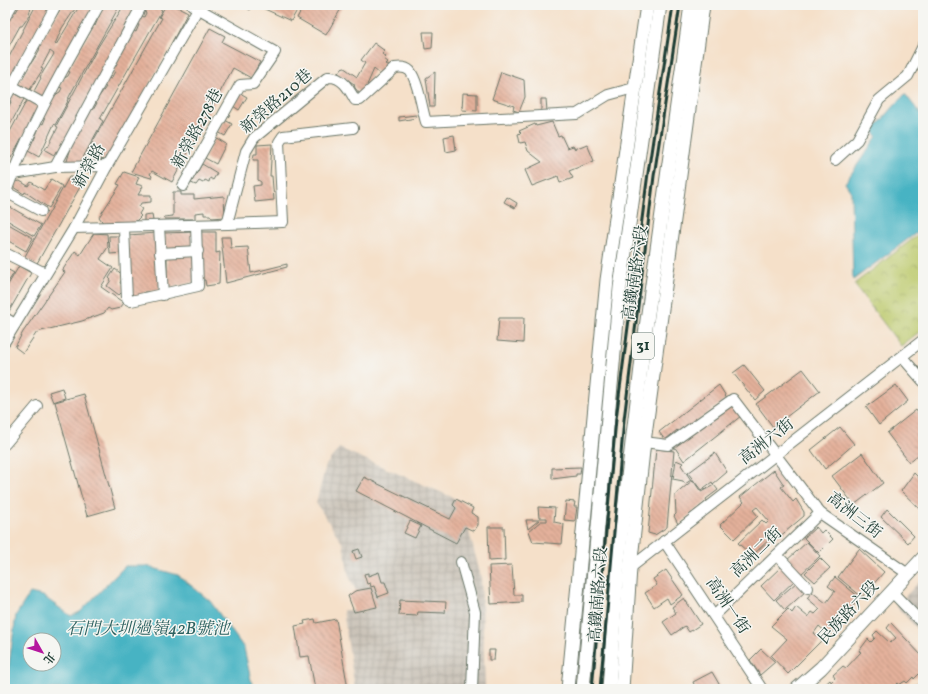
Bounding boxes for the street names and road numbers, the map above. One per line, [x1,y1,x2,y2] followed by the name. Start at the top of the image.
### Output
[236,65,318,139] street label: 新榮路210巷
[167,85,229,173] street label: 新榮路278巷
[69,140,111,192] street label: 新榮路
[618,224,654,322] street label: 高鐵南路六段
[632,333,654,359] road number: 31
[735,414,799,470] street label: 高洲六街
[822,488,886,544] street label: 高洲三街
[726,523,788,583] street label: 高洲二街
[585,546,613,644] street label: 高鐵南路六段
[700,573,754,639] street label: 高洲一街
[814,576,884,650] street label: 民族路六段

